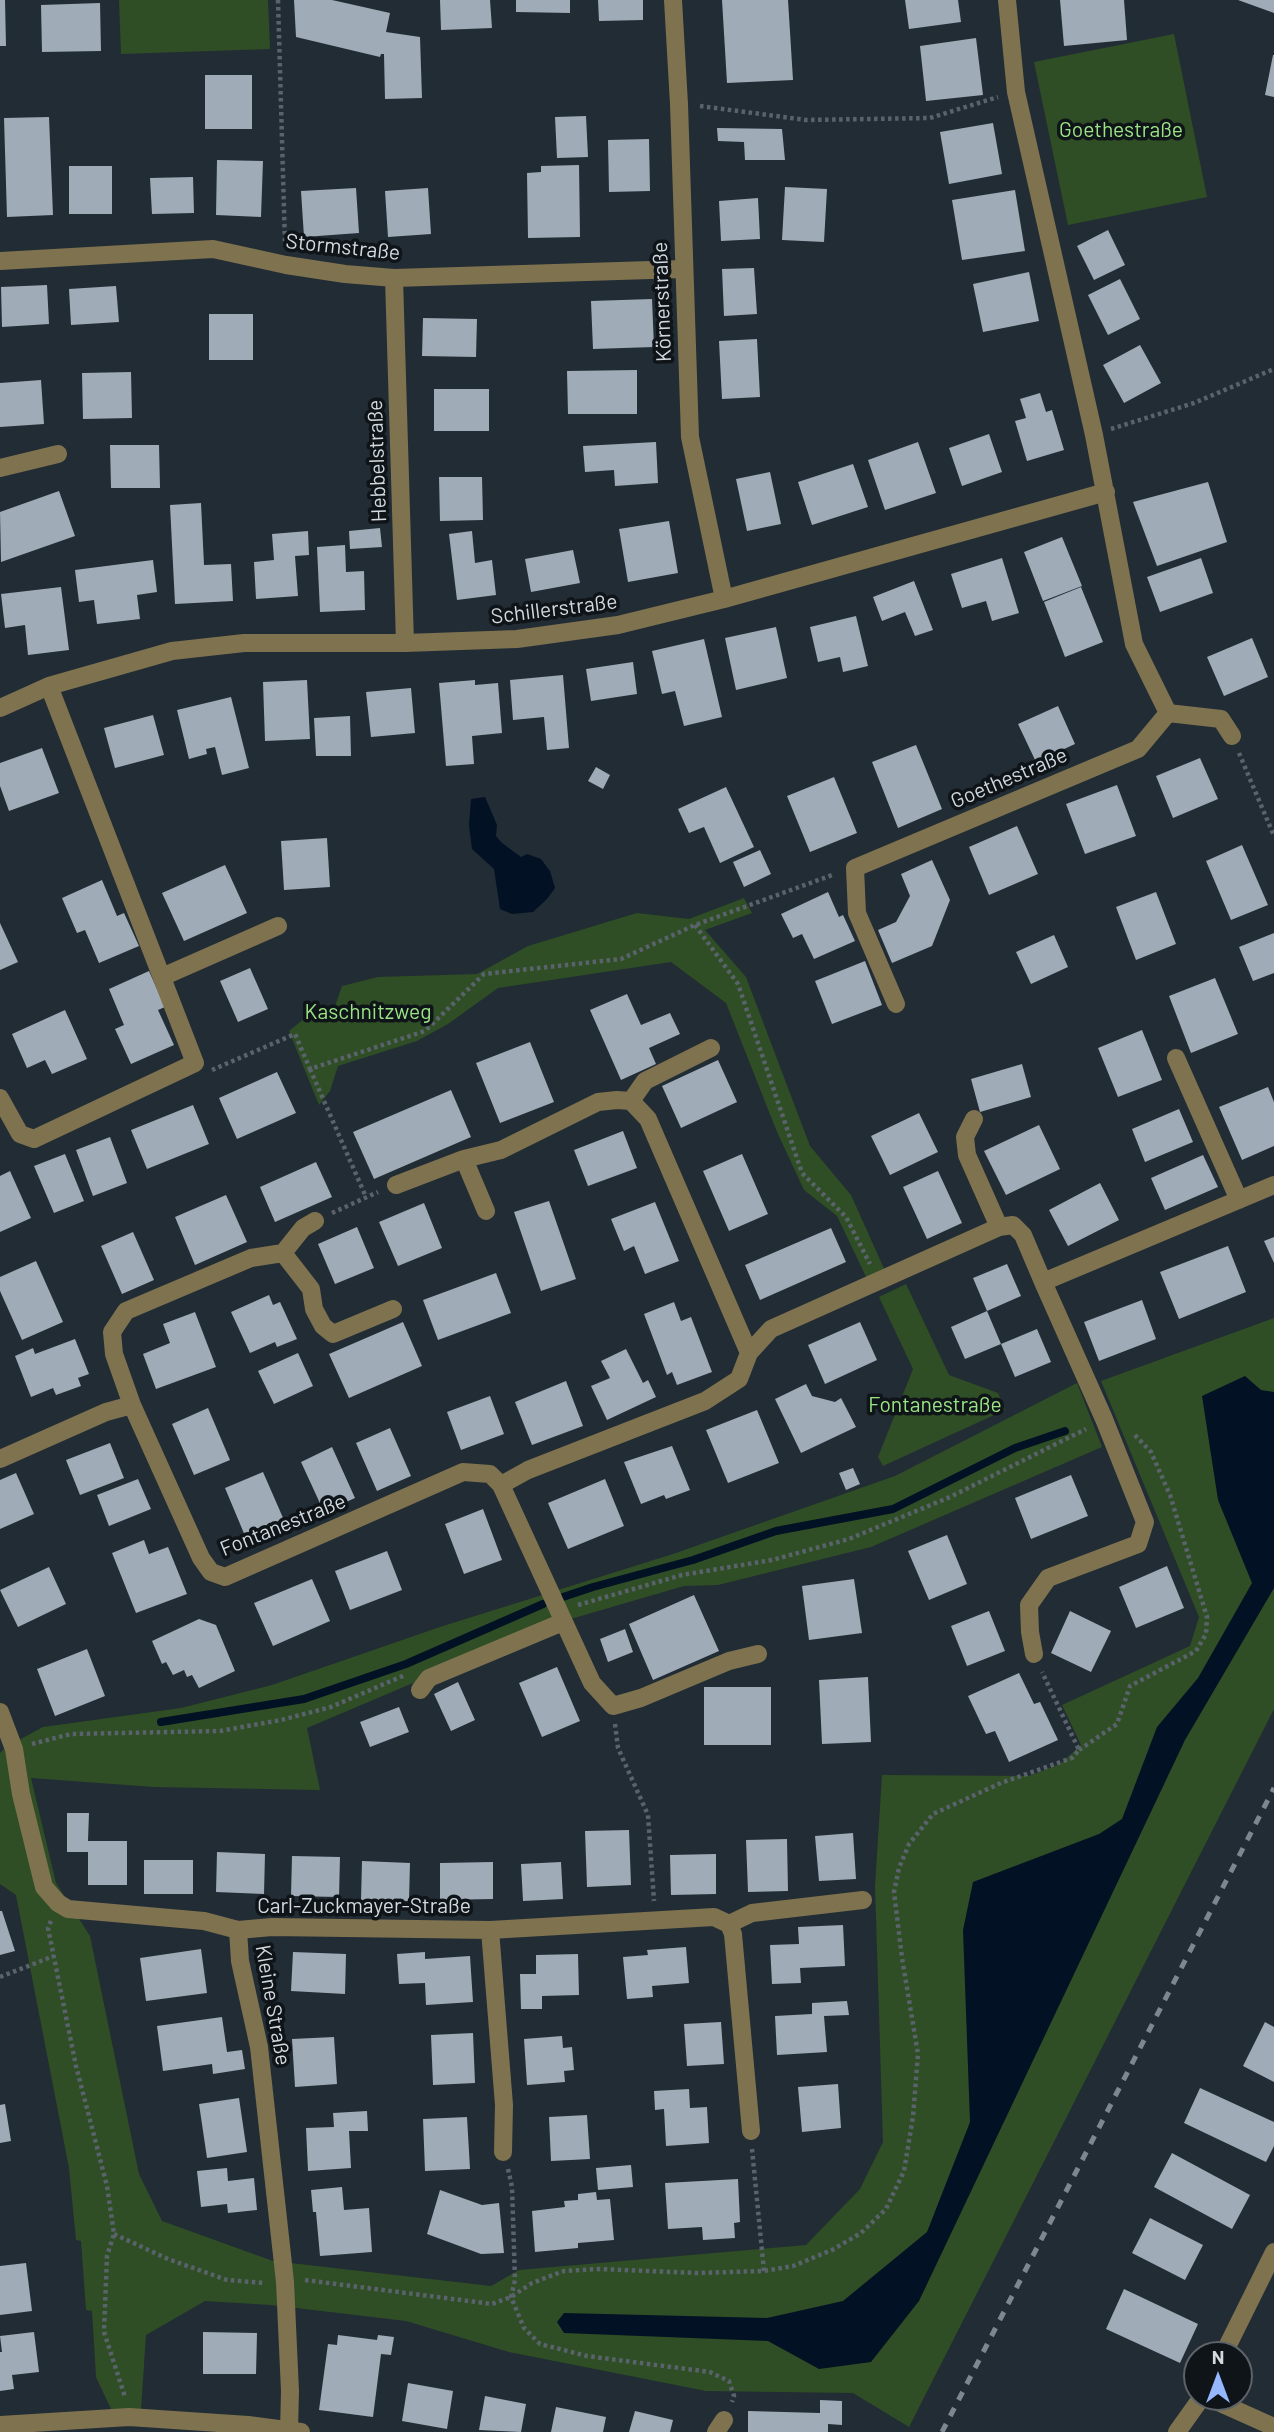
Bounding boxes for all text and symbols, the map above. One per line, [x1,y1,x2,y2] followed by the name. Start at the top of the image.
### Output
[1059,117,1183,143] park label: Goethestraße
[284,228,402,266] street label: Stormstraße
[647,241,677,363] street label: Körnerstraße
[362,399,392,523] street label: Hebbelstraße
[489,589,619,629] street label: Schillerstraße
[947,742,1071,814] street label: Goethestraße
[305,999,431,1025] park label: Kaschnitzweg
[868,1392,1002,1418] park label: Fontanestraße
[216,1488,350,1562] street label: Fontanestraße
[257,1893,471,1919] street label: Carl-Zuckmayer-Straße
[250,1943,296,2067] street label: Kleine Straße
[1183,2341,1253,2411] north arrow
[1212,2345,1224,2368] text: N

